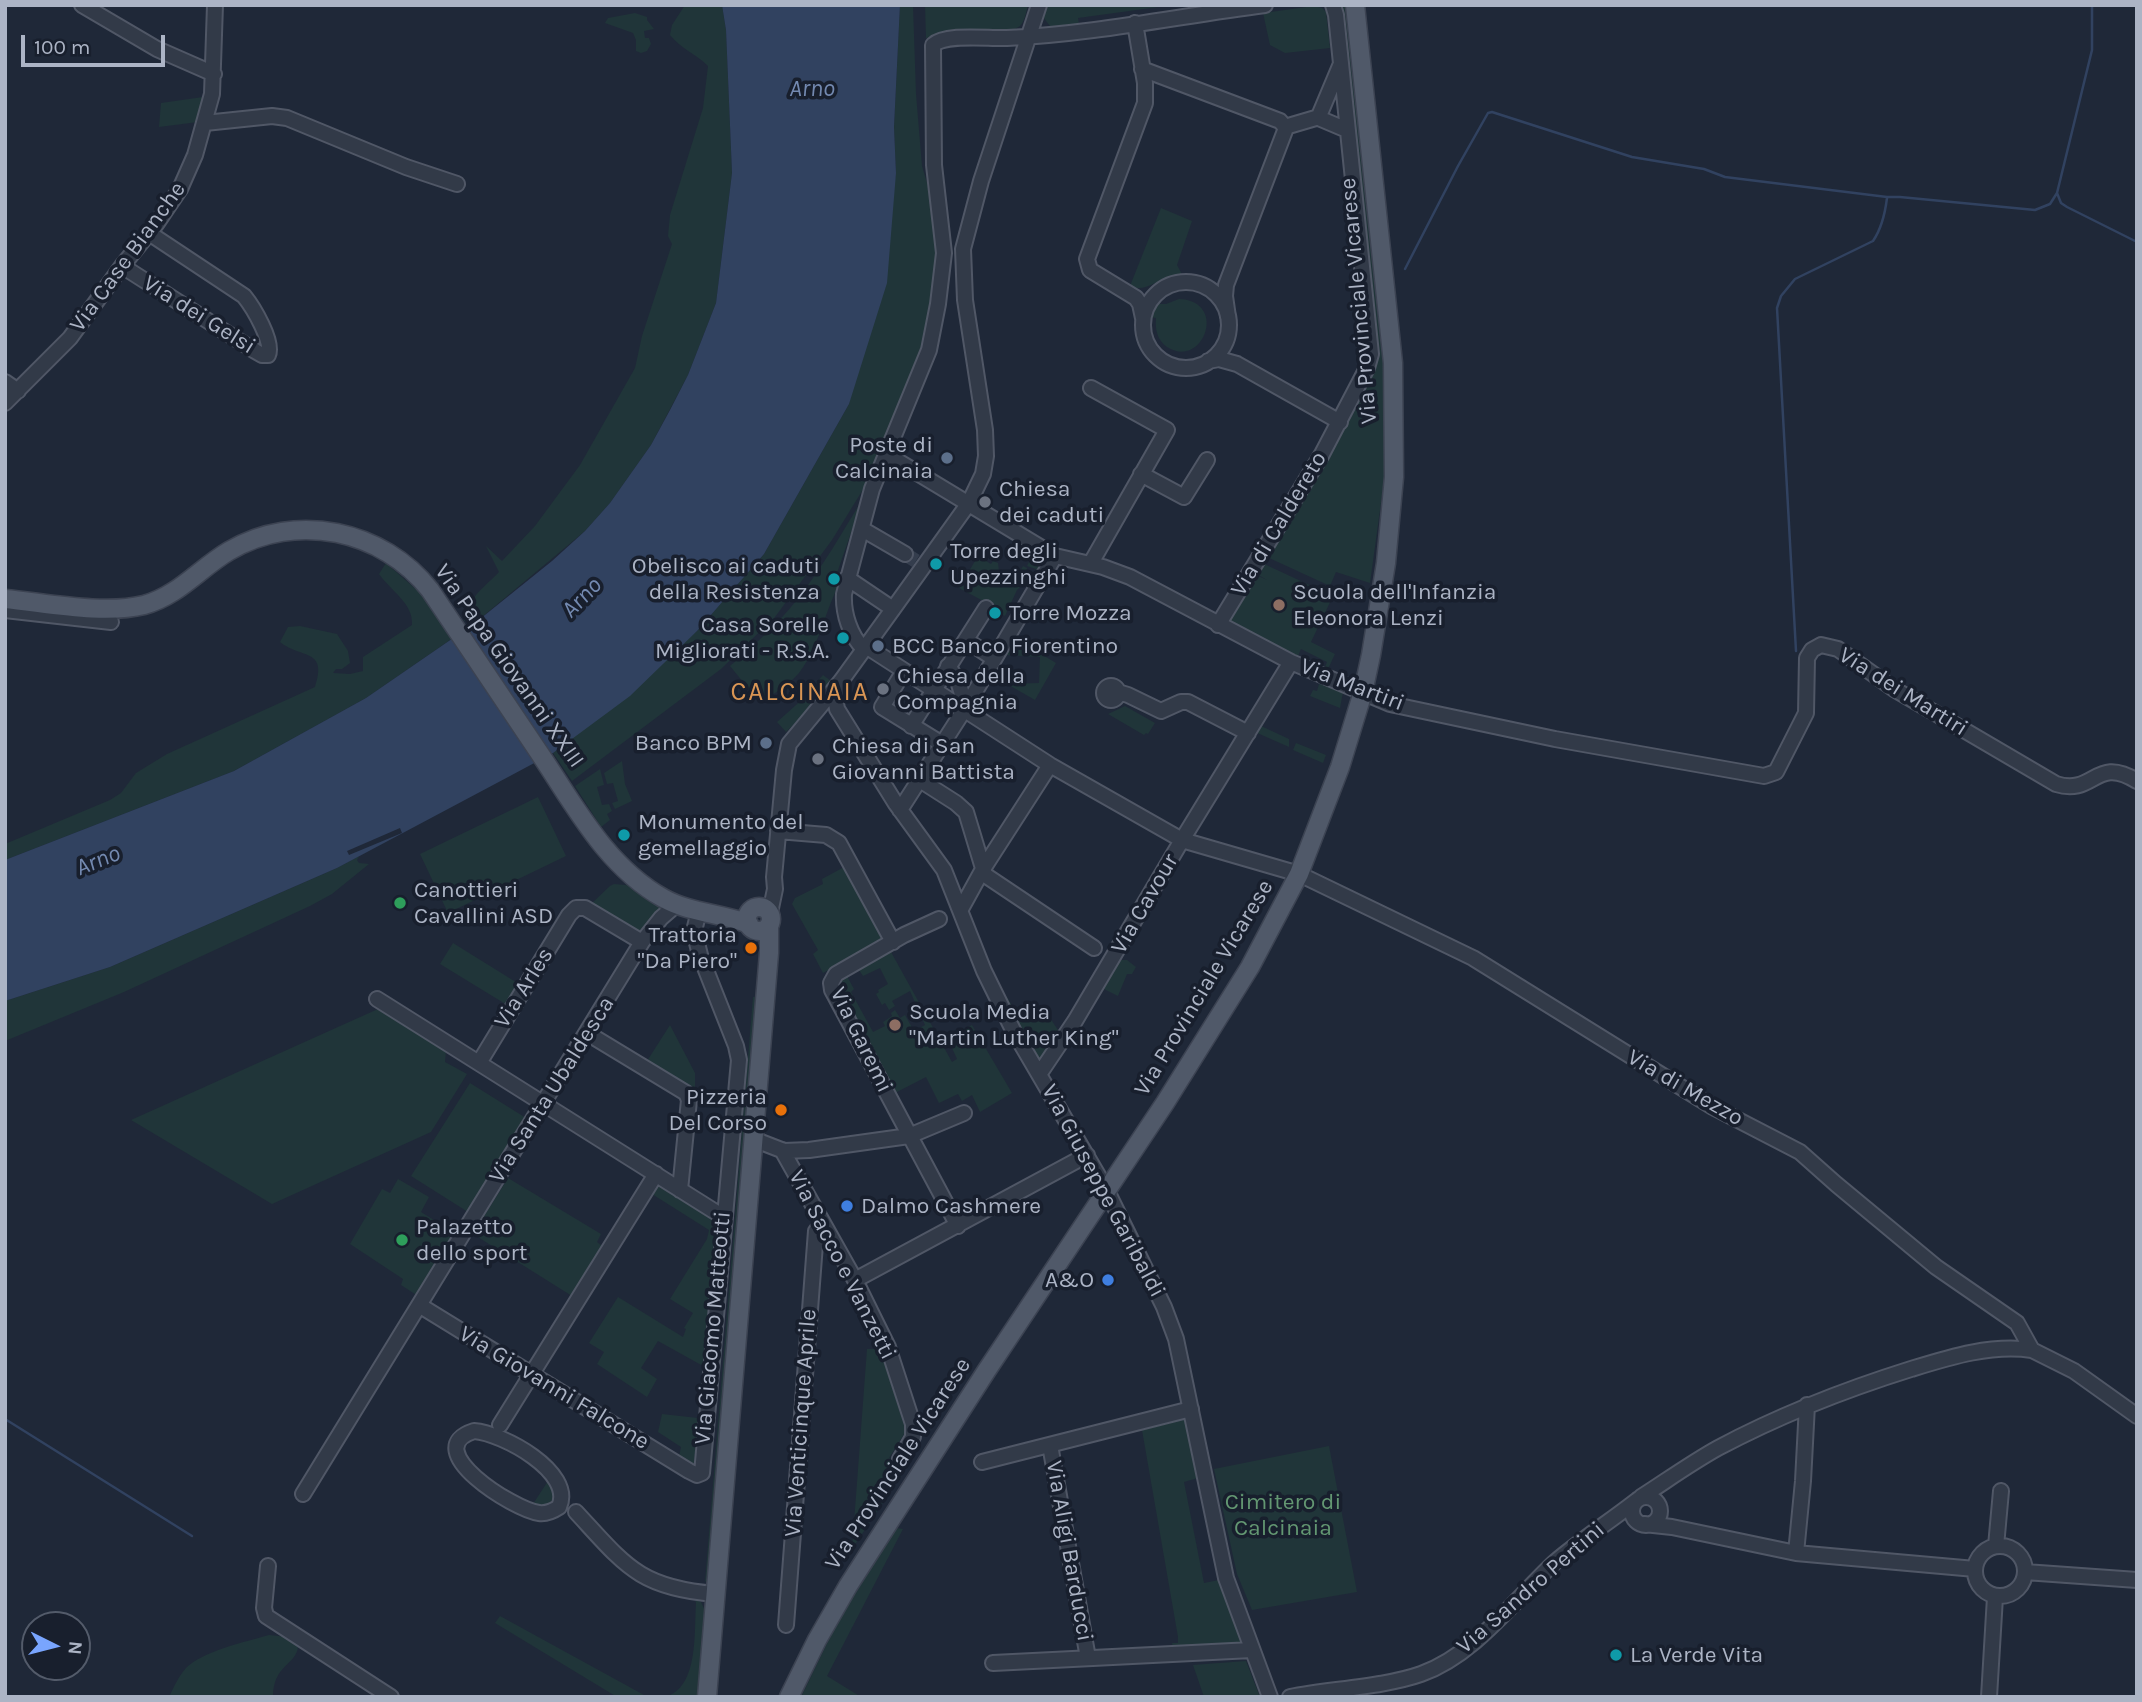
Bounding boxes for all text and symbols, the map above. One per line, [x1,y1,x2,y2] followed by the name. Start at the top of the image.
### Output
[24,21,168,65] scale bar
[34,35,91,59] text: 100 m
[789,75,835,103] water label: Arno
[64,176,192,338] street label: Via Case Bianche
[1334,177,1384,425] street label: Via Provinciale Vicarese
[138,269,260,361] street label: Via dei Gelsi
[835,431,933,485] place label: Poste di Calcinaia
[1225,447,1333,601] street label: Via di Caldereto
[939,450,955,466] marker: Poste di Calcinaia
[999,475,1104,529] place label: Chiesa dei caduti
[977,494,993,510] marker: Chiesa dei caduti
[950,537,1067,591] place label: Torre degli Upezzinghi
[632,552,820,606] place label: Obelisco ai caduti della Resistenza
[928,556,944,572] marker: Torre degli Upezzinghi
[428,559,590,773] street label: Via Papa Giovanni XXIII
[826,571,842,587] marker: Obelisco ai caduti della Resistenza
[556,572,608,624] water label: Arno
[1293,578,1496,632] place label: Scuola dell'Infanzia Eleonora Lenzi
[1271,597,1287,613] marker: Scuola dell'Infanzia Eleonora Lenzi
[1009,599,1132,627] place label: Torre Mozza
[987,605,1003,621] marker: Torre Mozza
[655,611,829,665] place label: Casa Sorelle Migliorati - R.S.A.
[835,630,851,646] marker: Casa Sorelle Migliorati - R.S.A.
[892,632,1118,660] place label: BCC Banco Fiorentino
[870,638,886,654] marker: BCC Banco Fiorentino
[1833,641,1973,743] street label: Via dei Martiri
[1296,653,1408,717] street label: Via Martiri
[897,662,1025,716] place label: Chiesa della Compagnia
[732,677,868,709] district label: CALCINAIA
[875,681,891,697] marker: Chiesa della Compagnia
[635,729,752,757] place label: Banco BPM
[832,732,1015,786] place label: Chiesa di San Giovanni Battista
[758,735,774,751] marker: Banco BPM
[810,751,826,767] marker: Chiesa di San Giovanni Battista
[638,808,804,862] place label: Monumento del gemellaggio
[616,827,632,843] marker: Monumento del gemellaggio
[72,839,124,883] water label: Arno
[1105,849,1185,959] street label: Via Cavour
[1128,875,1280,1101] street label: Via Provinciale Vicarese
[414,876,553,930] place label: Canottieri Cavallini ASD
[392,895,408,911] marker: Canottieri Cavallini ASD
[637,921,737,975] place label: Trattoria "Da Piero"
[743,940,759,956] marker: Trattoria "Da Piero"
[489,943,559,1033] street label: Via Arles
[824,983,898,1097] street label: Via Garemi
[483,992,621,1188] street label: Via Santa Ubaldesca
[909,998,1119,1052] place label: Scuola Media "Martin Luther King"
[887,1017,903,1033] marker: Scuola Media "Martin Luther King"
[1622,1044,1748,1132] street label: Via di Mezzo
[1035,1080,1171,1302] street label: Via Giuseppe Garibaldi
[668,1083,767,1137] place label: Pizzeria Del Corso
[773,1102,789,1118] marker: Pizzeria Del Corso
[782,1166,902,1364] street label: Via Sacco e Vanzetti
[861,1192,1041,1220] place label: Dalmo Cashmere
[839,1198,855,1214] marker: Dalmo Cashmere
[689,1210,737,1446] street label: Via Giacomo Matteotti
[416,1213,527,1267] place label: Palazetto dello sport
[394,1232,410,1248] marker: Palazetto dello sport
[1045,1266,1094,1294] place label: A&O
[1100,1272,1116,1288] marker: A&O
[779,1308,823,1538] street label: Via Venticinque Aprile
[454,1320,654,1456] street label: Via Giovanni Falcone
[819,1353,977,1575] street label: Via Provinciale Vicarese
[1040,1458,1098,1644] street label: Via Aligi Barducci
[1225,1488,1341,1542] park label: Cimitero di Calcinaia
[1451,1516,1611,1660] street label: Via Sandro Pertini
[21,1611,91,1681] north arrow
[63,1640,87,1656] text: N
[1630,1641,1763,1669] place label: La Verde Vita
[1608,1647,1624,1663] marker: La Verde Vita

